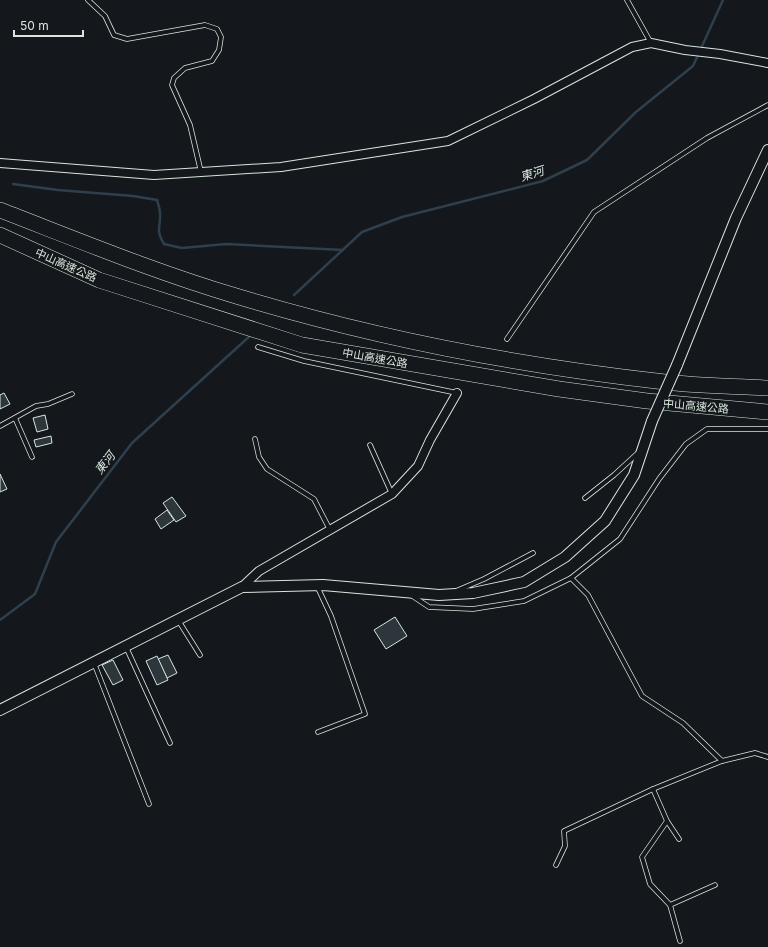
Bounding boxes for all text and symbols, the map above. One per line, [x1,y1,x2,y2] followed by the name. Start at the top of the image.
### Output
[14,12,83,38] scale bar
[20,18,49,33] text: 50 m
[518,162,547,184] water label: 東河
[33,245,99,285] street label: 中山高速公路
[341,345,409,371] street label: 中山高速公路
[663,396,729,416] street label: 中山高速公路
[91,447,119,477] water label: 東河

